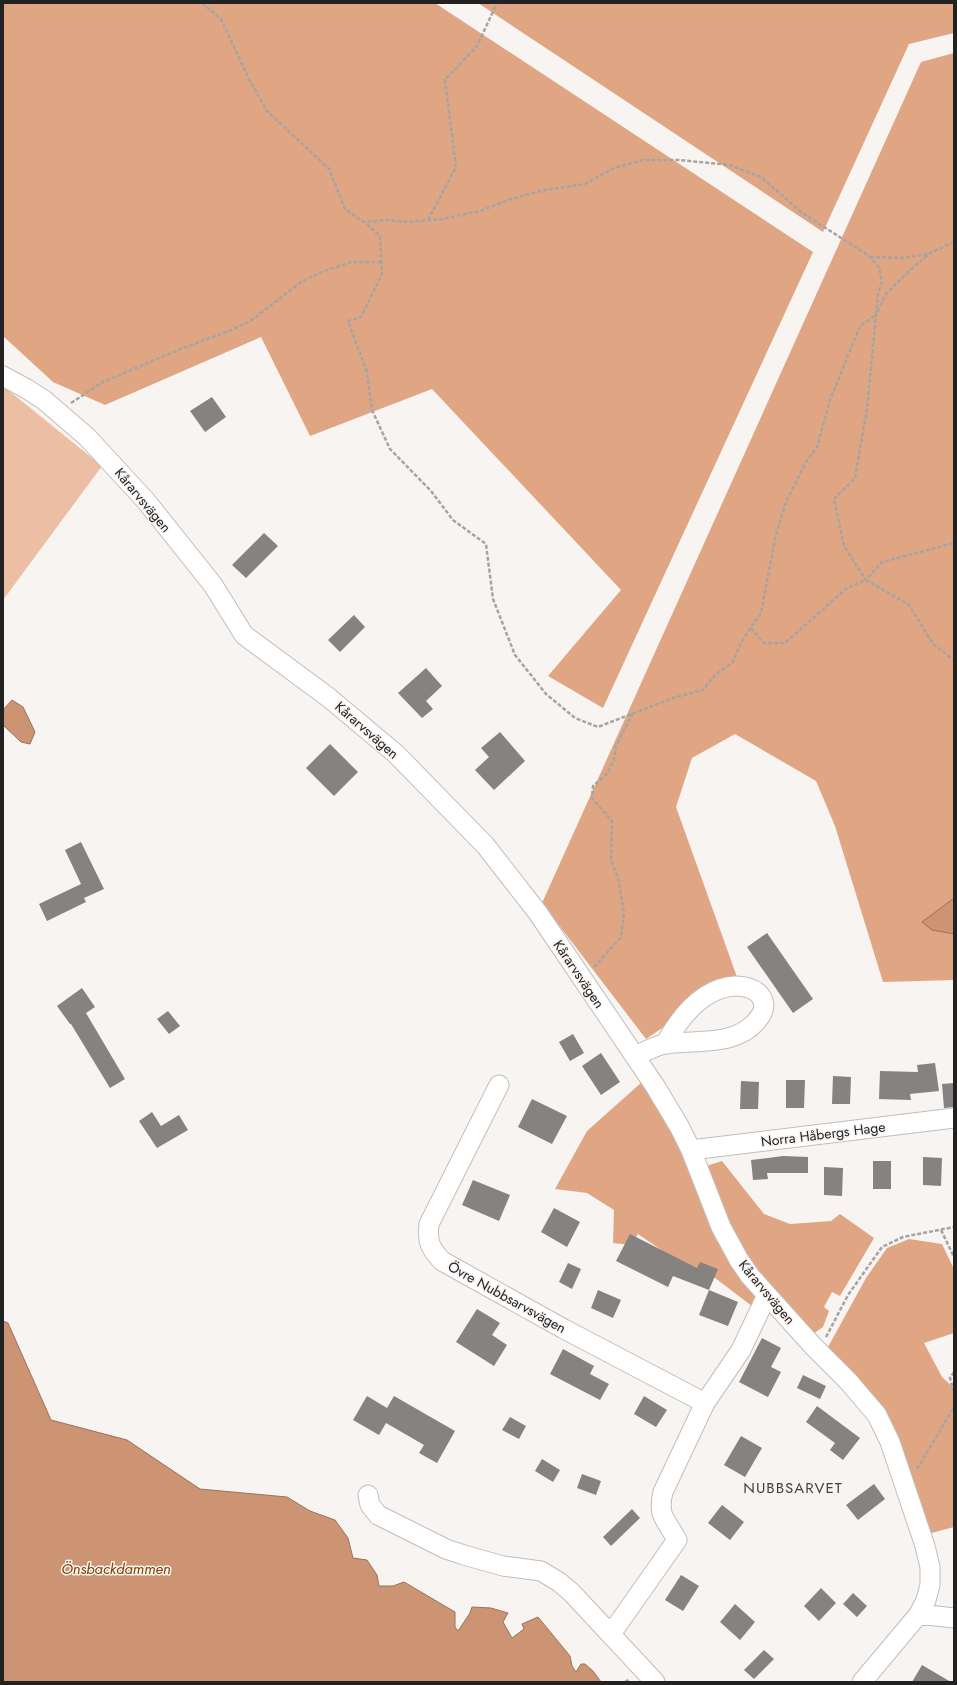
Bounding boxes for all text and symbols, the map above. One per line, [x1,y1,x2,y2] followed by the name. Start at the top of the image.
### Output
[110,463,176,537] street label: Kårarvsvägen
[331,697,403,763] street label: Kårarvsvägen
[549,936,609,1012] street label: Kårarvsvägen
[760,1116,886,1152] street label: Norra Håbergs Hage
[734,1255,800,1329] street label: Kårarvsvägen
[444,1256,570,1338] street label: Övre Nubbsarvsvägen
[743,1477,843,1499] district label: NUBBSARVET
[61,1558,171,1580] water label: Önsbackdammen

